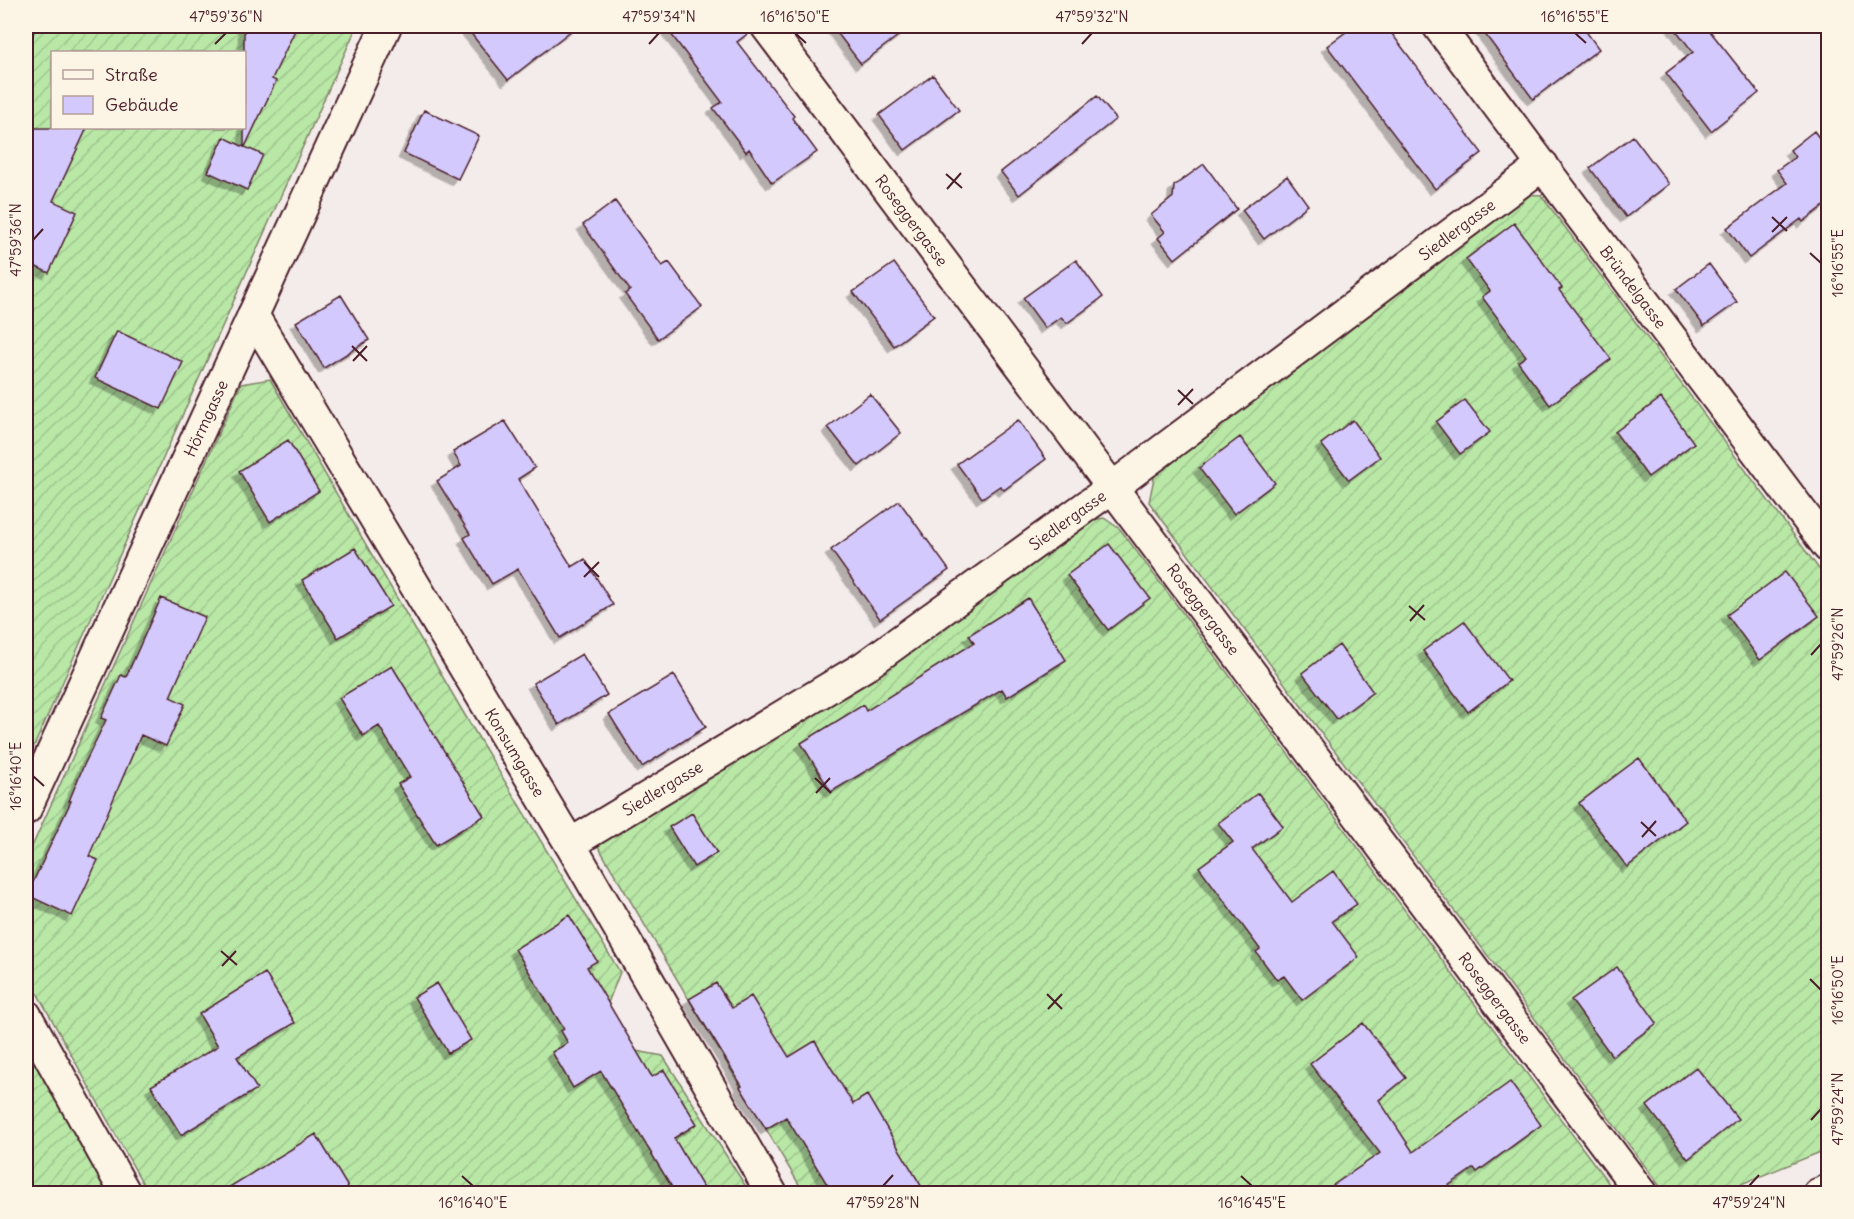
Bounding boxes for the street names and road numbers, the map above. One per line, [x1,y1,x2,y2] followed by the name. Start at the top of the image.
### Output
[871,171,953,270] street label: Roseggergasse
[1415,194,1499,265] street label: Siedlergasse
[1596,242,1671,332] street label: Bründelgasse
[179,377,232,460] street label: Hörmgasse
[1025,485,1110,555] street label: Siedlergasse
[1163,560,1244,659] street label: Roseggergasse
[481,704,549,800] street label: Konsumgasse
[619,756,706,820] street label: Siedlergasse
[1454,948,1536,1048] street label: Roseggergasse

